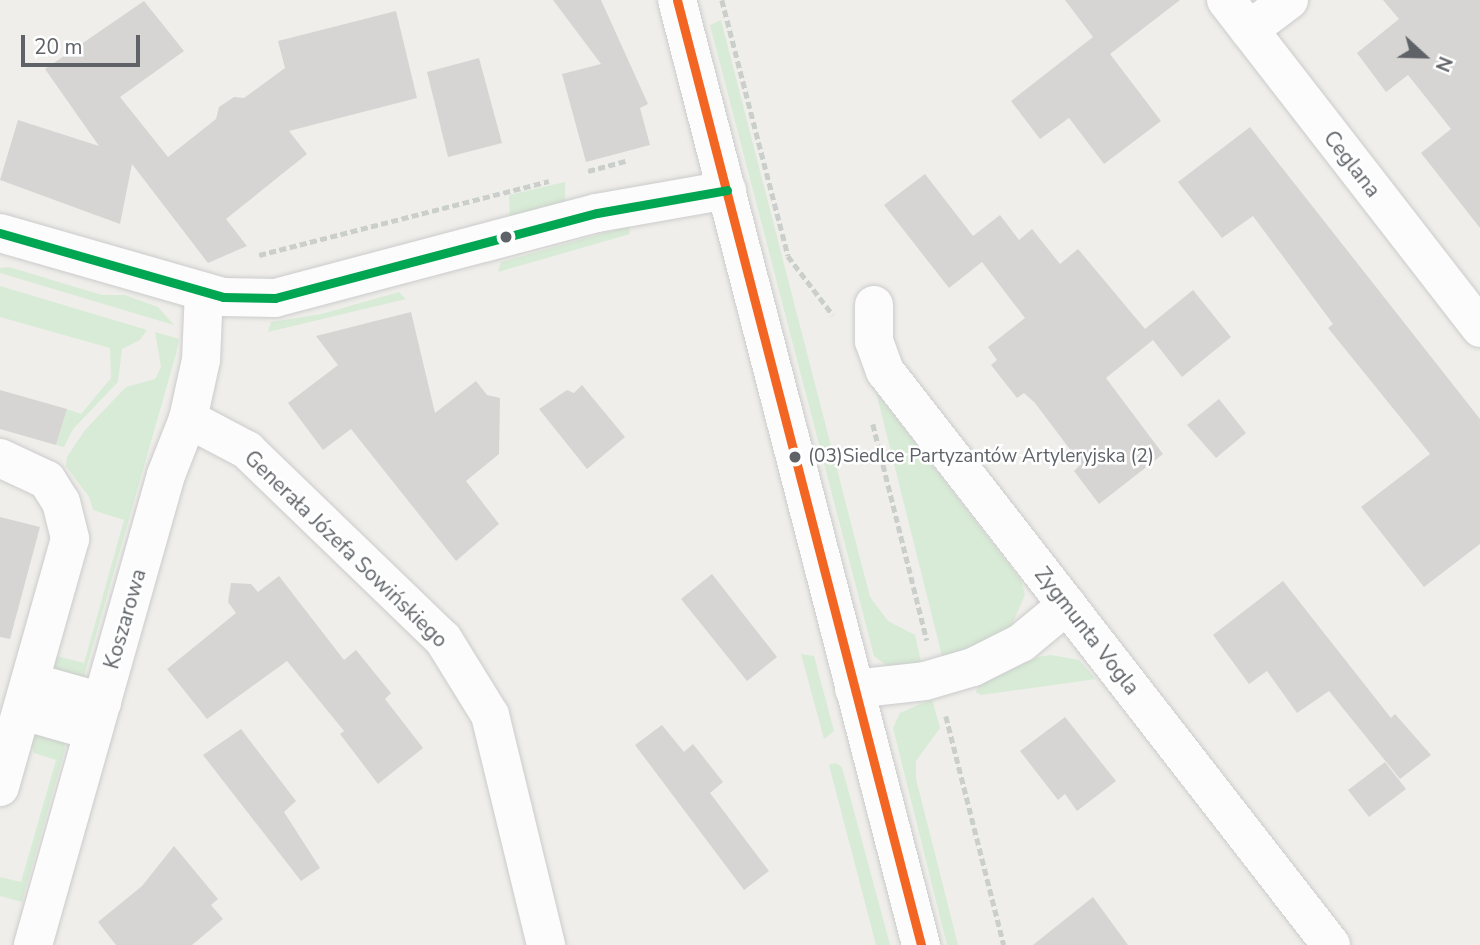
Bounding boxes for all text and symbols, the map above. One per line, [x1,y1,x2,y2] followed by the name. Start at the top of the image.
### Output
[24,21,144,65] scale bar
[1389,21,1459,91] north arrow
[34,33,83,61] text: 20 m
[1429,52,1458,75] text: N
[1318,126,1386,202] street label: Ceglana
[499,230,513,244] unlabelled marker
[239,445,453,653] street label: Generała Józefa Sowińskiego
[808,446,1154,468] place label: (03)Siedlce Partyzantów Artyleryjska (2)
[788,450,802,464] marker: (03)Siedlce Partyzantów Artyleryjska (2)
[1029,562,1145,700] street label: Zygmunta Vogla
[99,566,151,672] street label: Koszarowa

